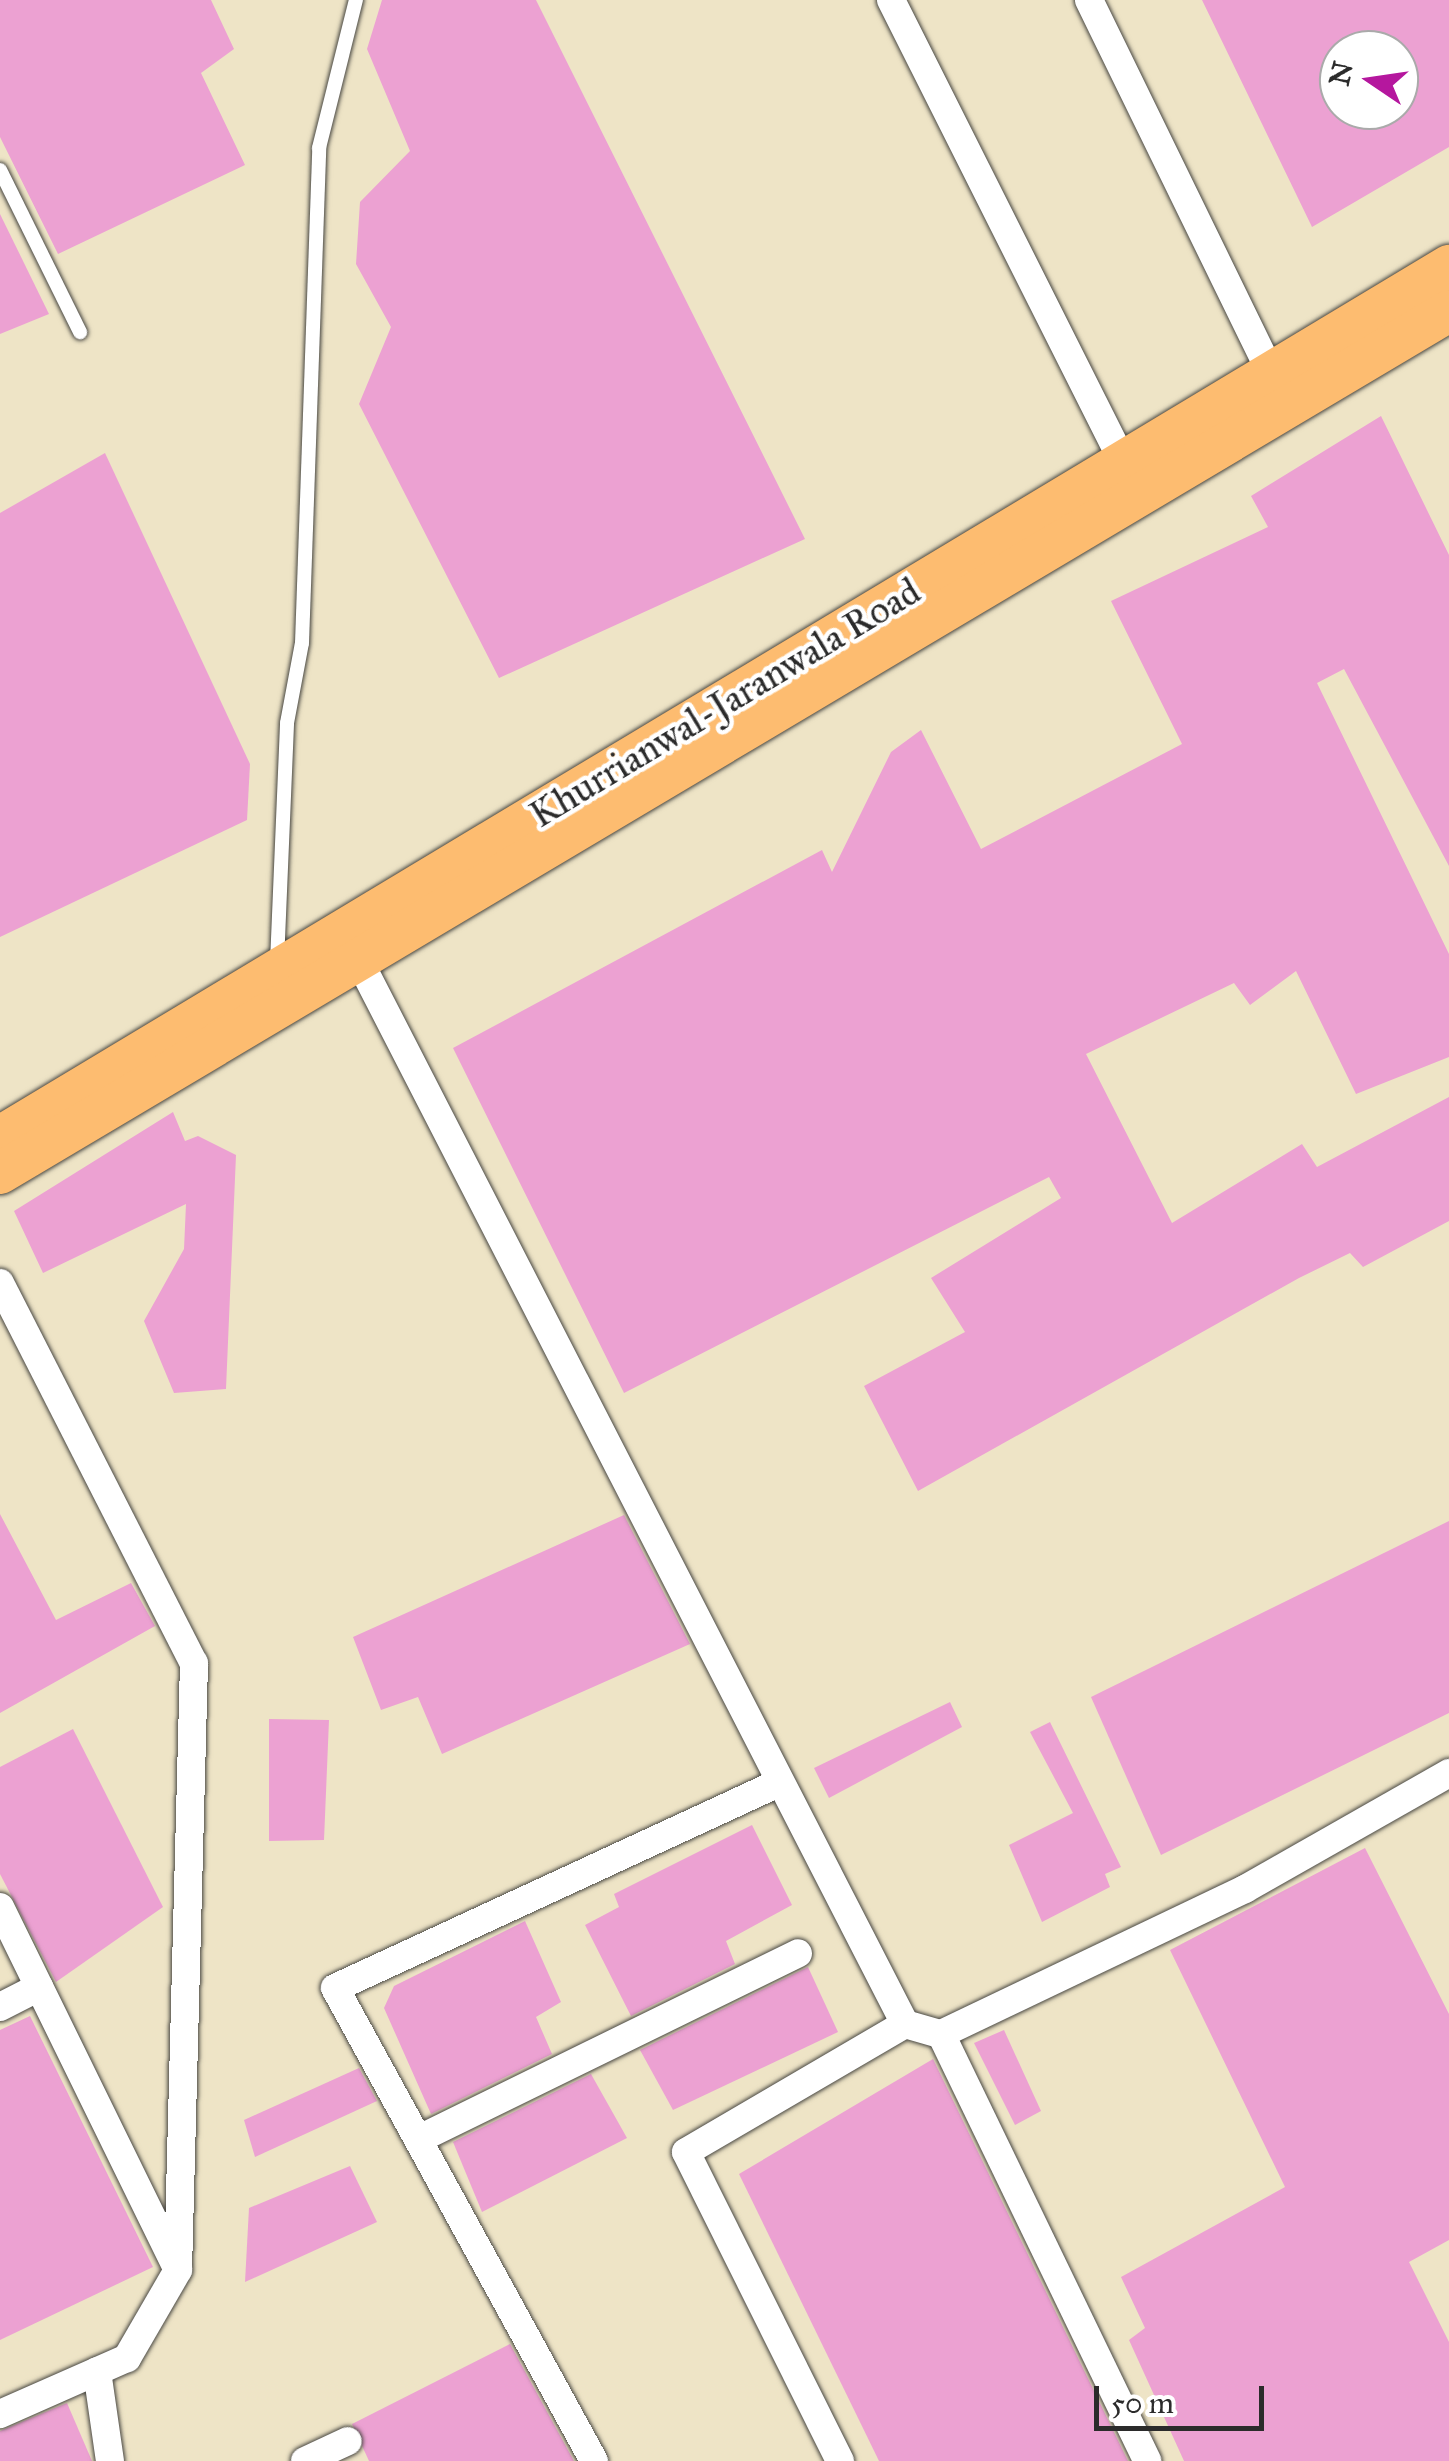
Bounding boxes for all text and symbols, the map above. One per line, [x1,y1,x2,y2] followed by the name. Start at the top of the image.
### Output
[1319,30,1419,130] north arrow
[1322,58,1361,89] text: N
[522,568,928,838] street label: Khurrianwal-Jaranwala Road
[1099,2366,1269,2428] scale bar
[1111,2385,1174,2421] text: 50 m

